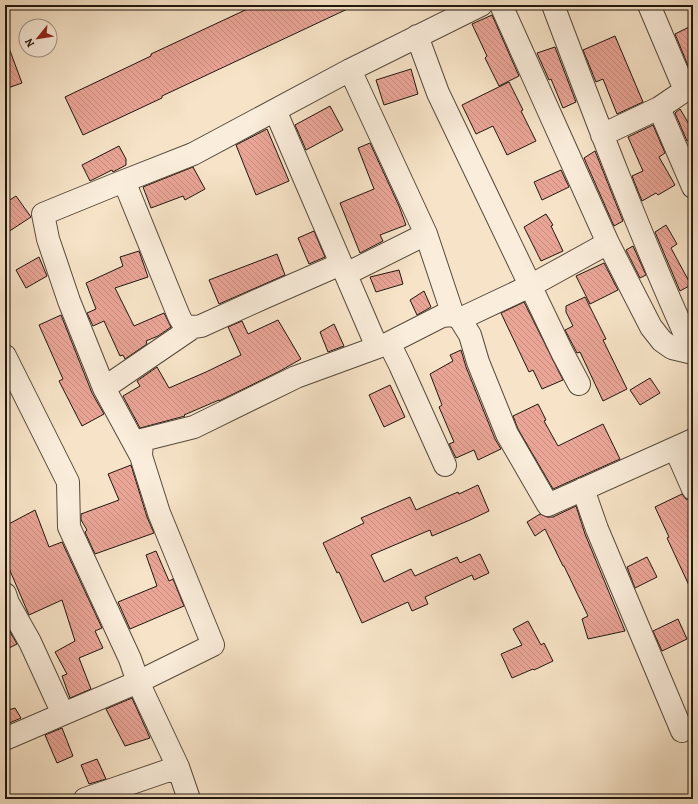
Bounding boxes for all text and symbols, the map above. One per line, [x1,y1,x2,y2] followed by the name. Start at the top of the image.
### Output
[18,18,58,58] north arrow
[21,36,38,50] text: N

